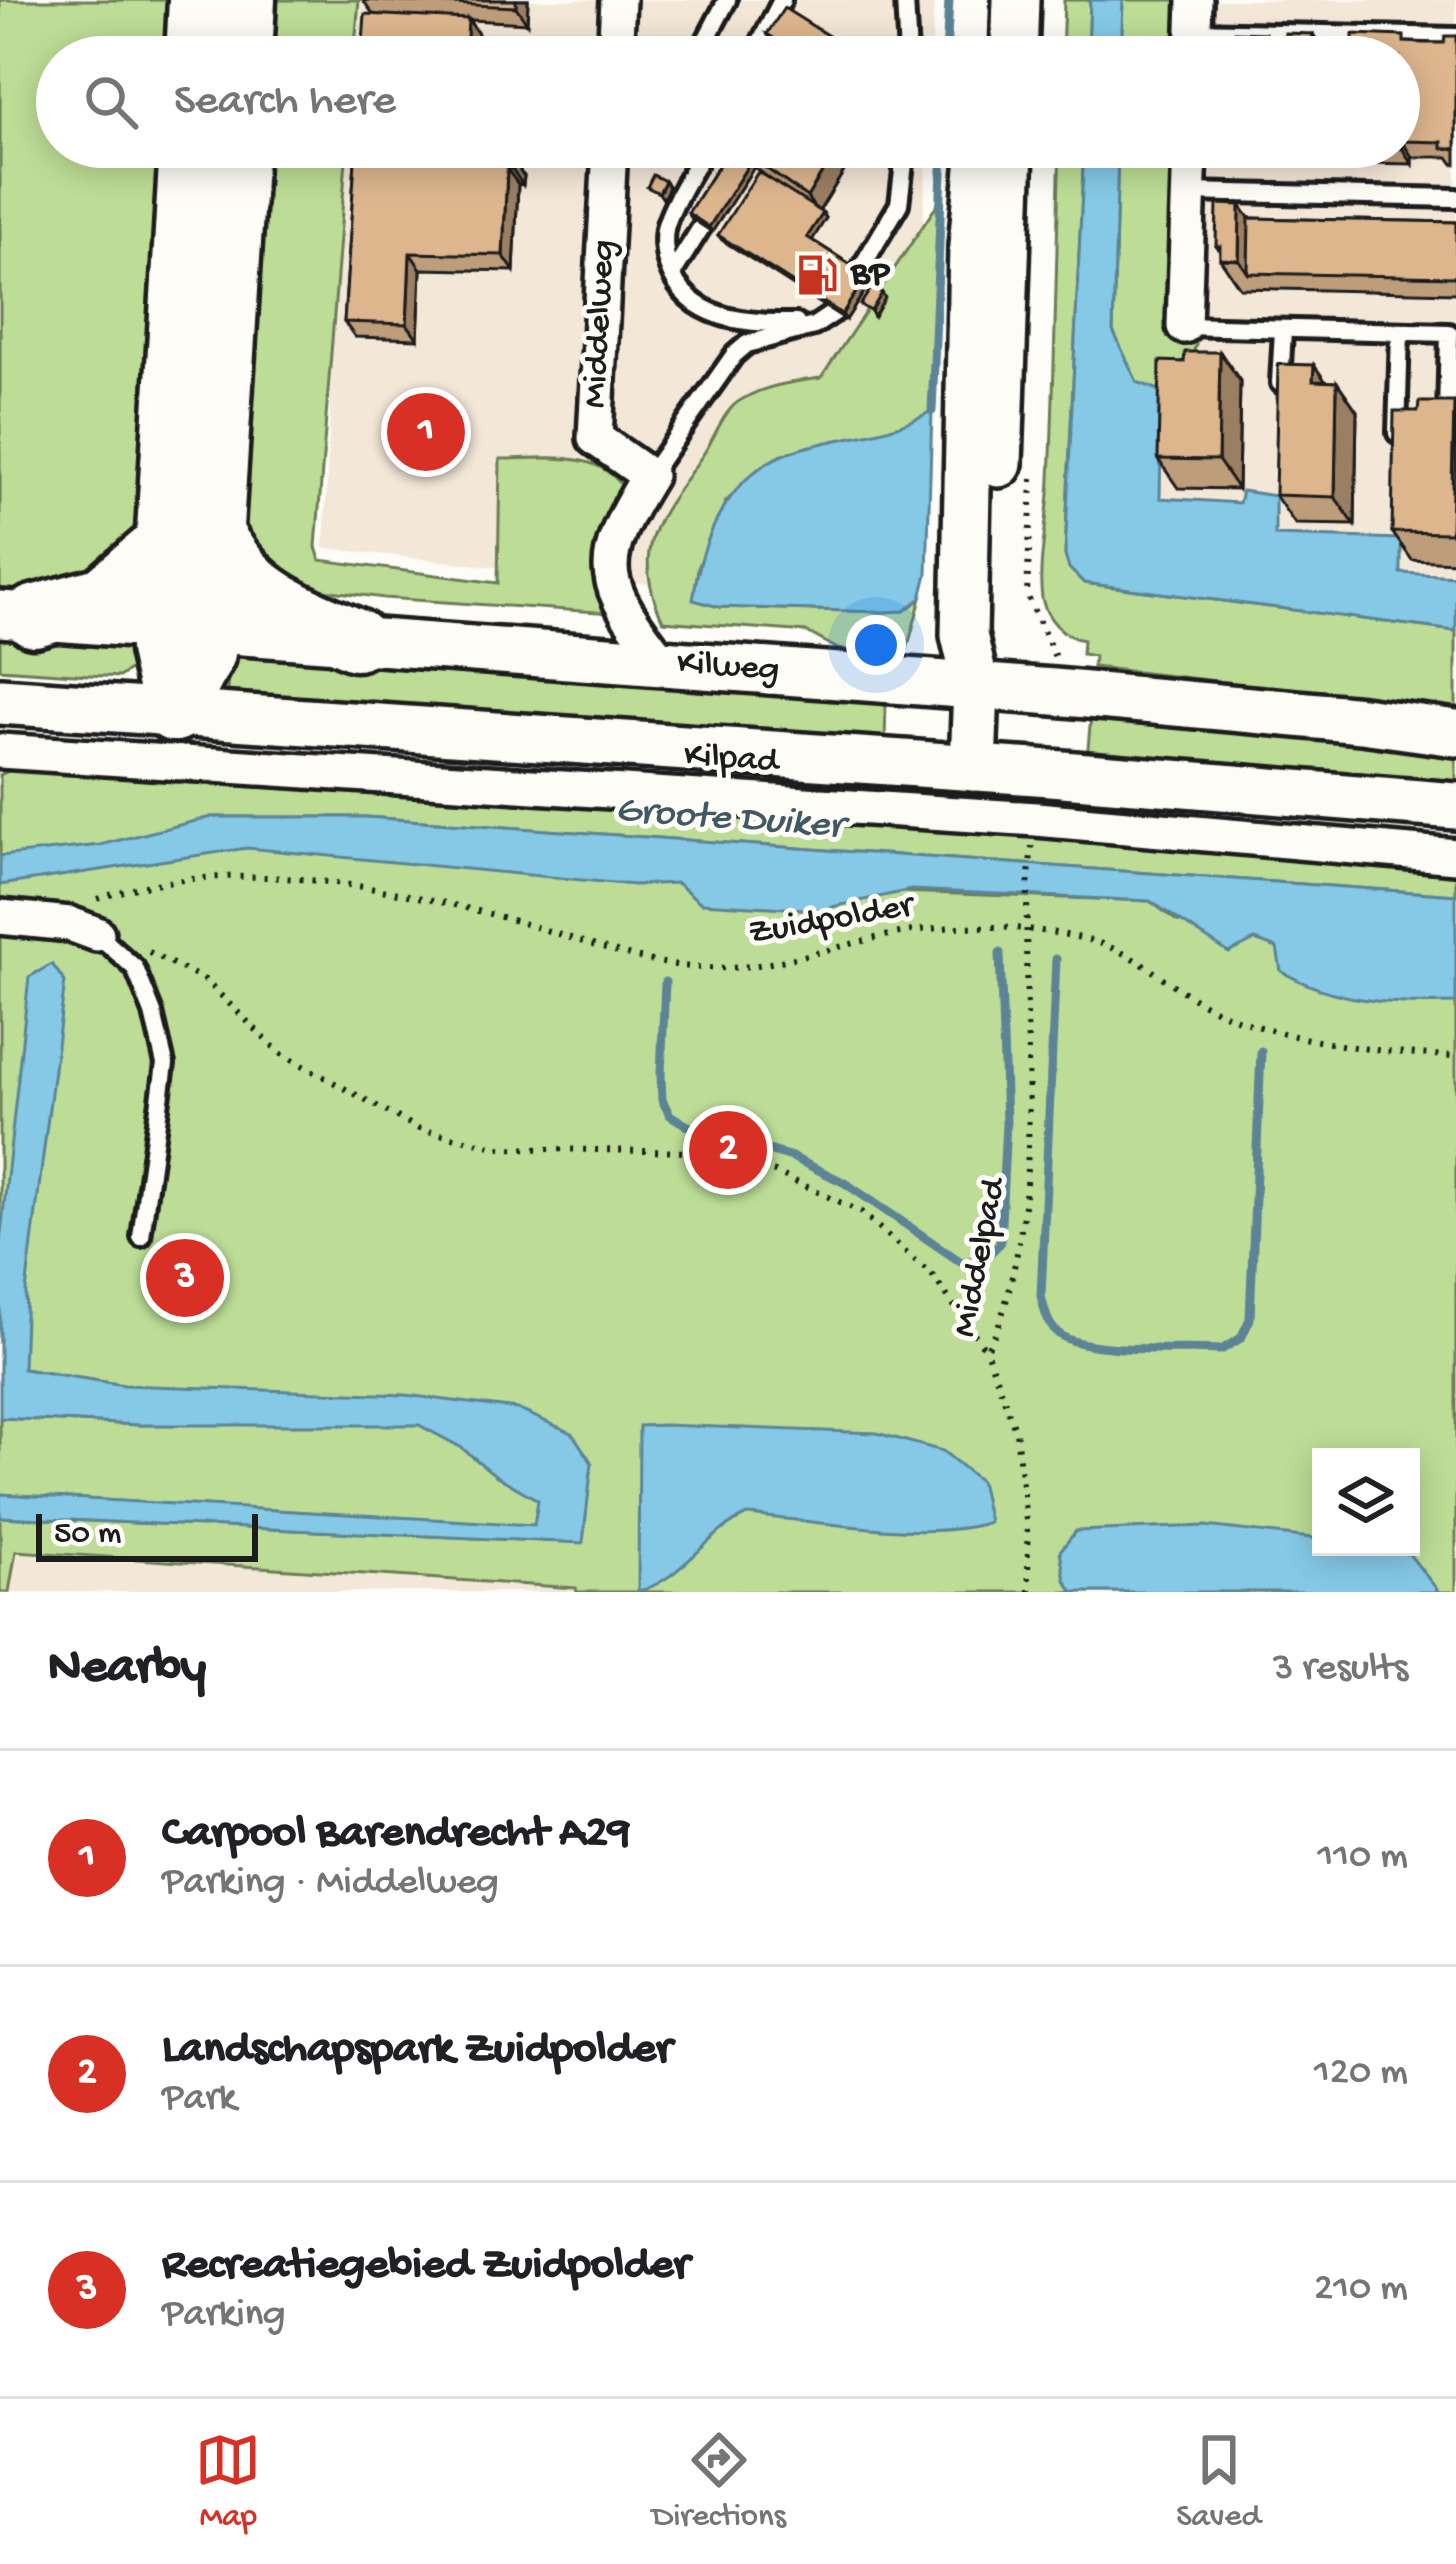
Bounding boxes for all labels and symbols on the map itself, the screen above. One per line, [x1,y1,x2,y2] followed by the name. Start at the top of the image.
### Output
[575,239,627,409] street label: Middelweg
[794,252,840,298] fuel station icon: BP
[850,254,890,297] place label: BP
[387,387,465,477] pin: 1
[846,615,906,675] your location
[675,643,781,693] street label: Kilweg
[682,735,782,785] street label: Kilpad
[614,789,851,851] water label: Groote Duiker
[746,885,920,957] street label: Zuidpolder
[689,1105,767,1195] pin: 2
[945,1172,1018,1341] street label: Middelpad
[146,1233,224,1323] pin: 3
[36,1508,258,1561] scale bar

